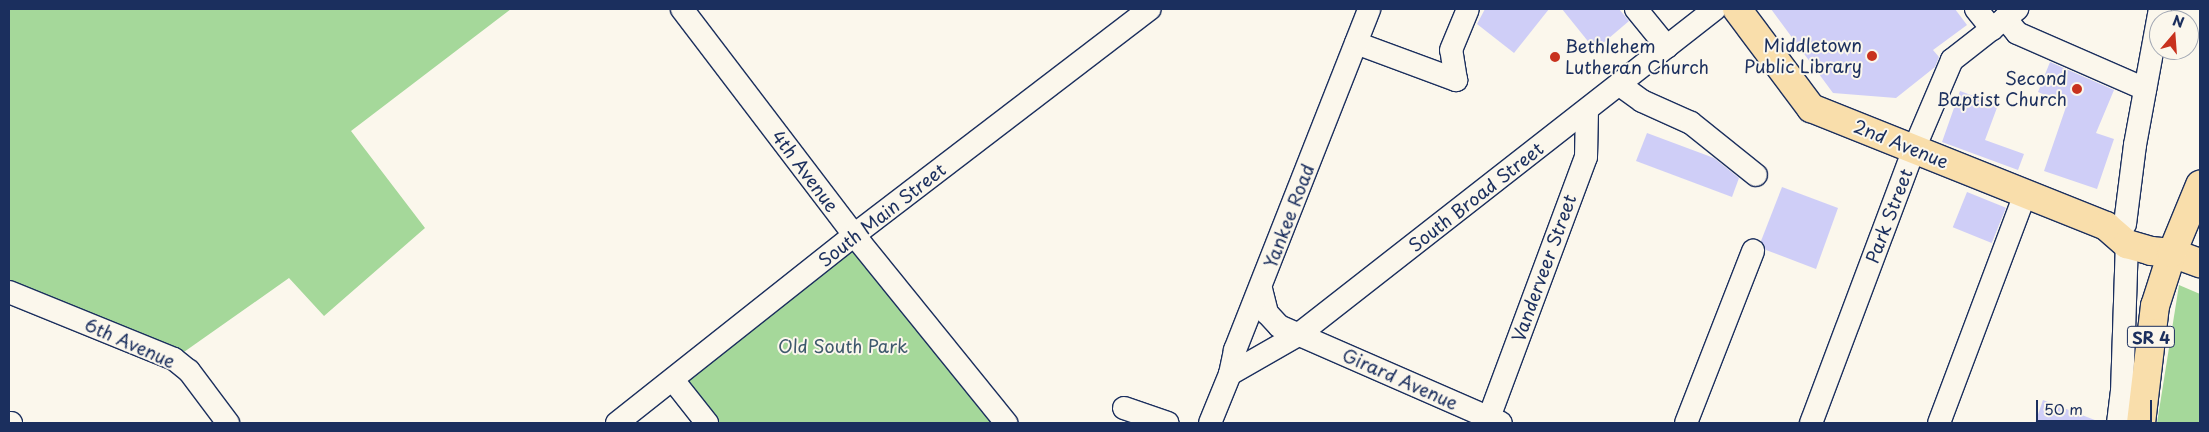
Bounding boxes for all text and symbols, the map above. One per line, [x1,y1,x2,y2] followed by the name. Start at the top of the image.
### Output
[2149,10,2199,60] north arrow
[2170,10,2187,33] text: N
[1743,35,1862,78] place label: Middletown Public Library
[1565,36,1709,78] place label: Bethlehem Lutheran Church
[1866,50,1878,62] marker: Middletown Public Library
[1549,51,1561,63] marker: Bethlehem Lutheran Church
[1936,68,2067,110] place label: Second Baptist Church
[2071,83,2083,95] marker: Second Baptist Church
[1850,115,1952,173] street label: 2nd Avenue
[767,126,843,216] street label: 4th Avenue
[1404,137,1548,257] street label: South Broad Street
[813,158,951,272] street label: South Main Street
[1259,160,1319,272] street label: Yankee Road
[1861,166,1917,266] street label: Park Street
[1507,191,1581,345] street label: Vanderveer Street
[81,313,179,373] street label: 6th Avenue
[2126,324,2176,351] road number: SR 4
[777,335,909,357] park label: Old South Park
[1339,344,1461,414] street label: Girard Avenue
[2039,390,2155,422] scale bar
[2044,397,2083,420] text: 50 m

